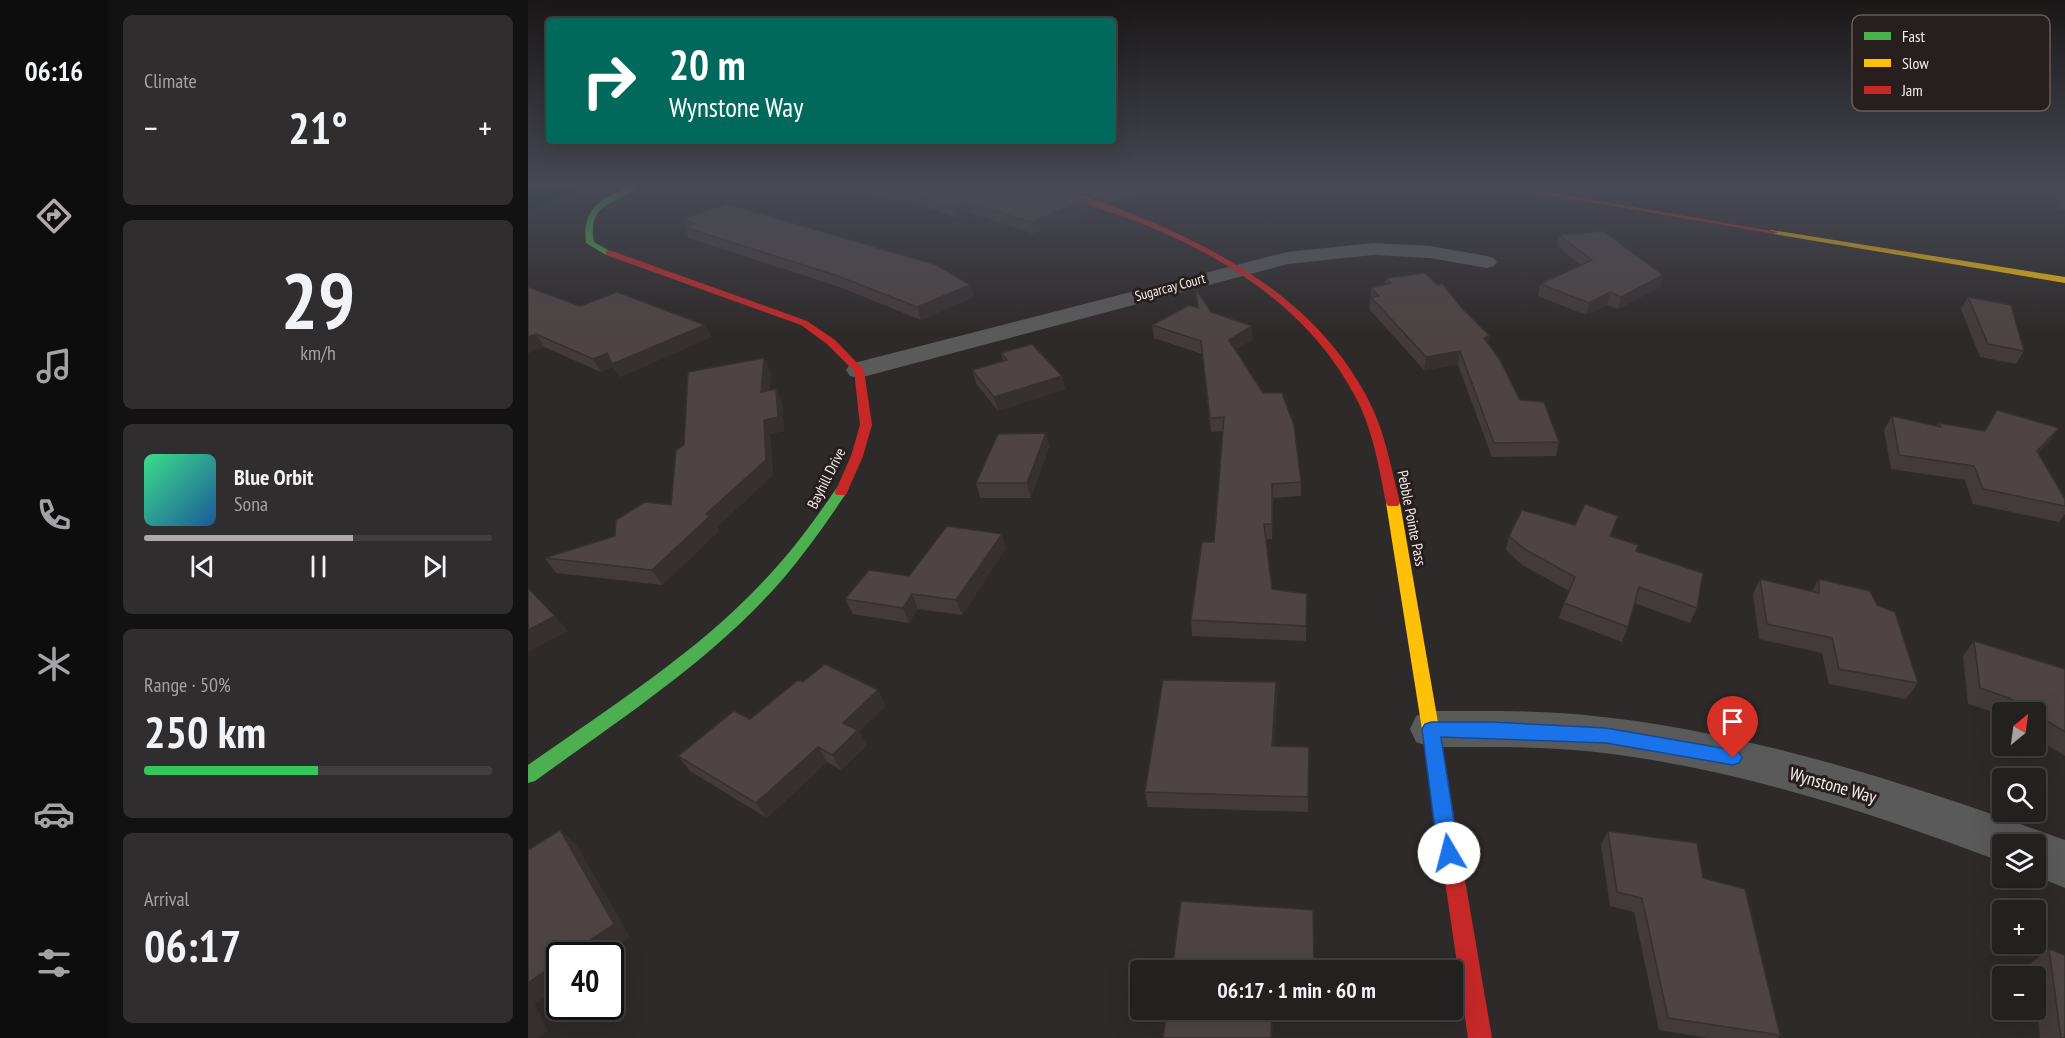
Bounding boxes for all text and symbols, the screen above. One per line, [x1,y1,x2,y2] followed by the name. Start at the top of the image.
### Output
[1852,15,2050,111] legend
[1902,26,1925,46] text: Fast
[669,37,746,92] text: 20 m
[570,42,648,120] icon: right
[1902,53,1929,73] text: Slow
[25,54,83,88] text: 06:16
[144,68,197,94] text: Climate
[1901,80,1923,100] text: Jam
[669,90,803,124] text: Wynstone Way
[288,98,348,156] text: 21°
[144,106,158,149] text: −
[478,106,492,149] text: +
[33,195,75,237] icon: directions
[281,250,355,351] text: 29
[1133,269,1207,305] street label: Sugarcay Court
[300,340,336,366] text: km/h
[33,345,75,387] icon: music
[803,444,849,512] street label: Bayhill Drive
[234,463,313,491] text: Blue Orbit
[1393,469,1431,567] street label: Pebble Pointe Pass
[234,491,268,517] text: Sona
[33,494,75,536] icon: phone
[186,550,219,583] icon: previous
[302,550,335,583] icon: pause
[418,550,451,583] icon: next
[33,643,75,685] icon: climate
[144,672,231,698] text: Range · 50%
[1707,696,1758,758] pin
[144,702,266,760] text: 250 km
[1992,702,2046,756] north arrow
[1992,702,2046,1020] map controls
[1716,705,1749,738] icon: arrive
[1787,762,1879,808] street label: Wynstone Way
[1992,768,2046,822] button: search
[33,793,75,835] icon: car
[1417,821,1481,885] position arrow
[1992,834,2046,888] button: layers
[144,886,189,912] text: Arrival
[1992,900,2046,954] button: +
[144,916,241,974] text: 06:17
[33,942,75,984] icon: filters
[546,942,624,1020] speed limit sign: 40
[1992,966,2046,1020] button: −
[1217,976,1376,1004] text: 06:17 · 1 min · 60 m

